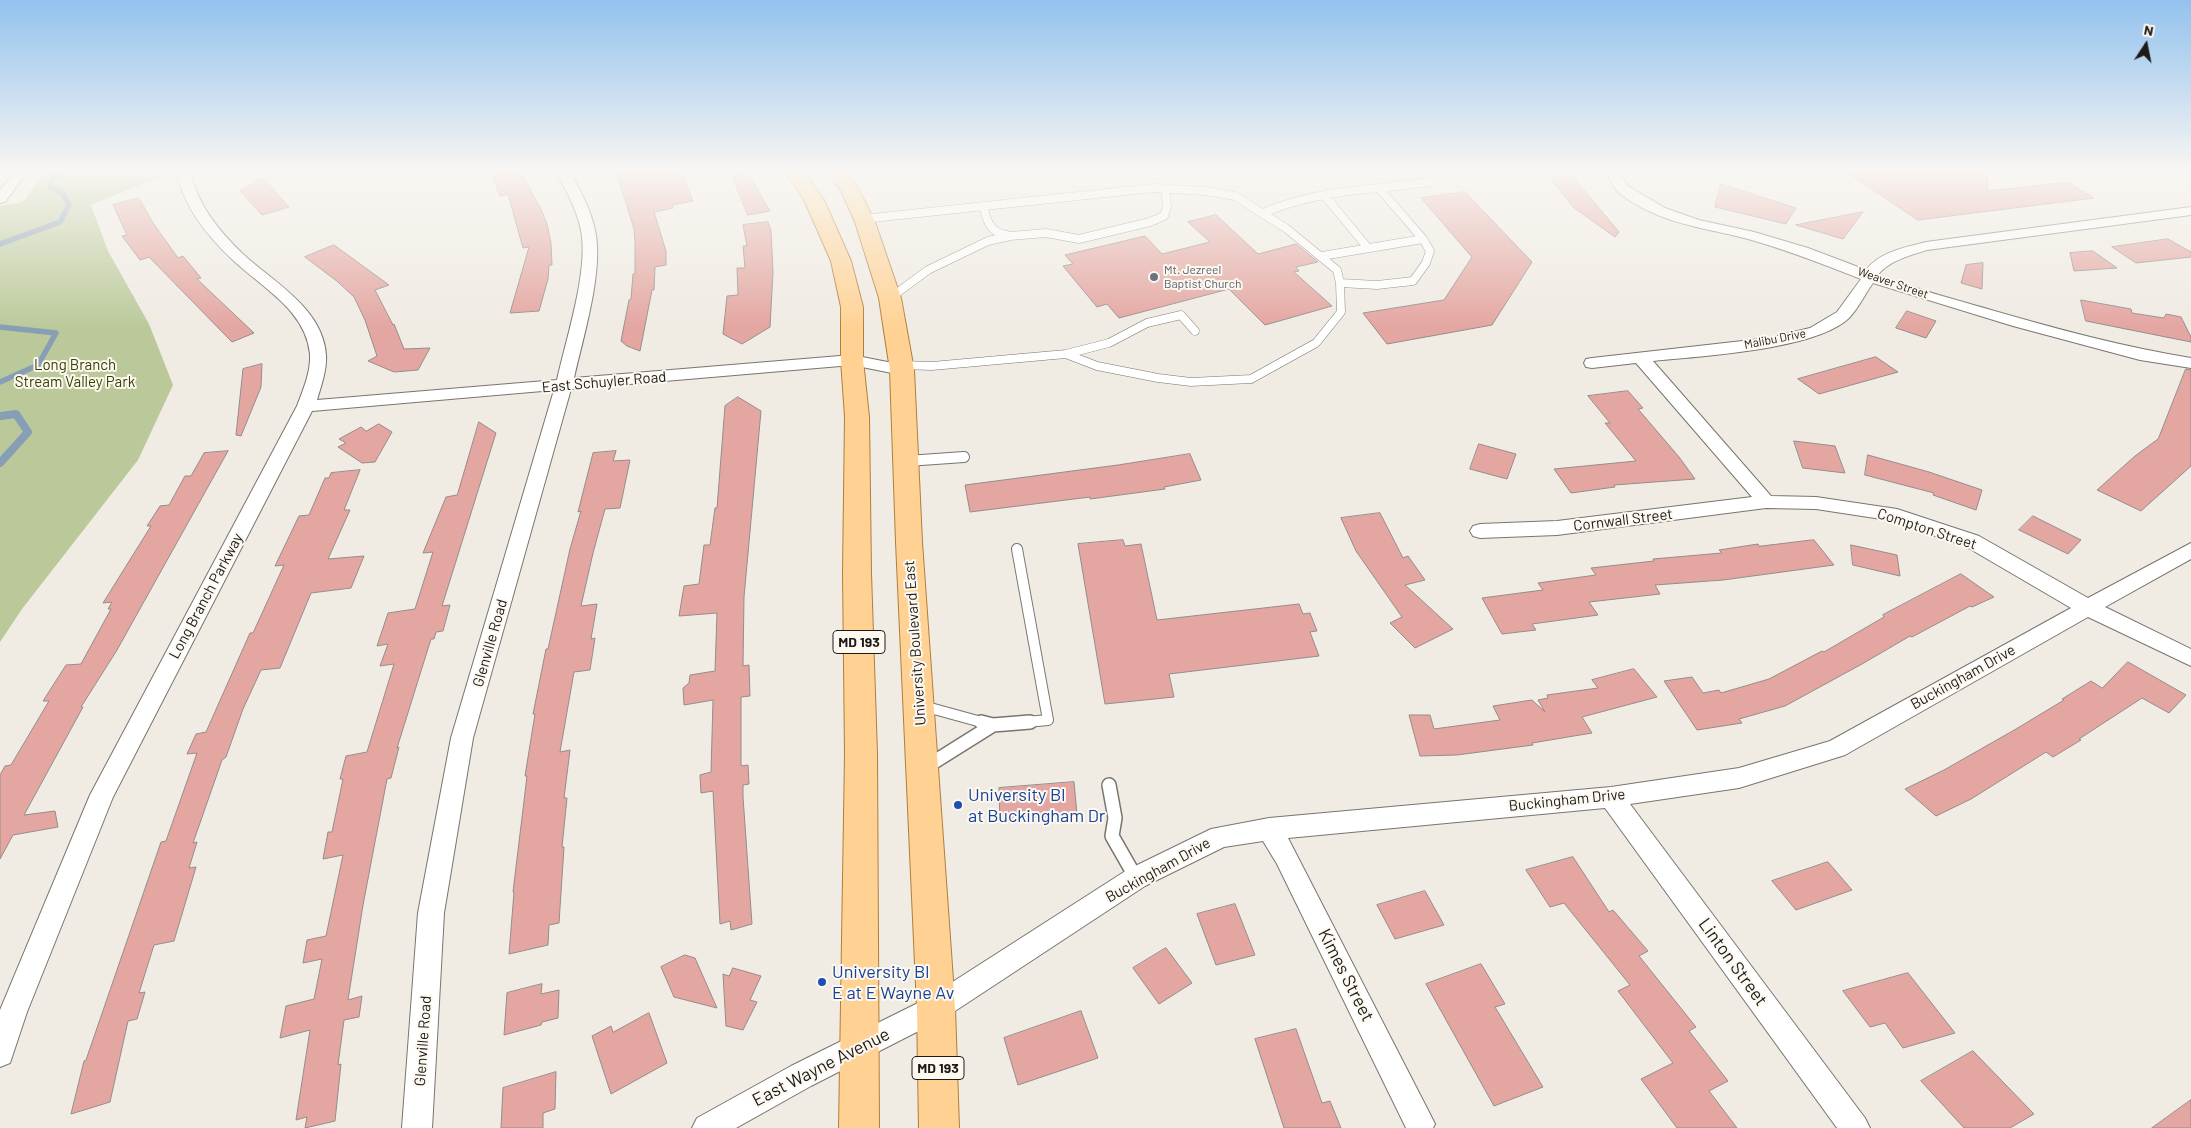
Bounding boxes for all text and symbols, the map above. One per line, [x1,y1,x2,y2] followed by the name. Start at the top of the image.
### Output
[2121,20,2171,70] north arrow
[2143,21,2155,39] text: N
[1164,263,1241,291] place label: Mt. Jezreel Baptist Church
[1856,264,1930,302] street label: Weaver Street
[1148,271,1160,283] marker: Mt. Jezreel Baptist Church
[1743,326,1807,352] street label: Malibu Drive
[15,356,135,391] park label: Long Branch Stream Valley Park
[541,368,667,396] street label: East Schuyler Road
[1875,504,1979,554] street label: Compton Street
[1572,505,1674,535] street label: Cornwall Street
[165,530,247,662] street label: Long Branch Parkway
[900,560,930,726] street label: University Boulevard East
[469,597,511,689] street label: Glenville Road
[833,630,885,654] road number: MD 193
[1907,641,2019,713] street label: Buckingham Drive
[968,784,1105,826] place label: University Bl at Buckingham Dr
[1508,785,1626,815] street label: Buckingham Drive
[952,799,964,811] marker: University Bl at Buckingham Dr
[1102,834,1214,906] street label: Buckingham Drive
[1694,914,1772,1010] street label: Linton Street
[1313,925,1379,1025] street label: Kimes Street
[832,961,954,1004] place label: University Bl E at E Wayne Av
[816,976,828,988] marker: University Bl E at E Wayne Av
[411,995,435,1087] street label: Glenville Road
[749,1023,893,1111] street label: East Wayne Avenue
[912,1056,964,1080] road number: MD 193

